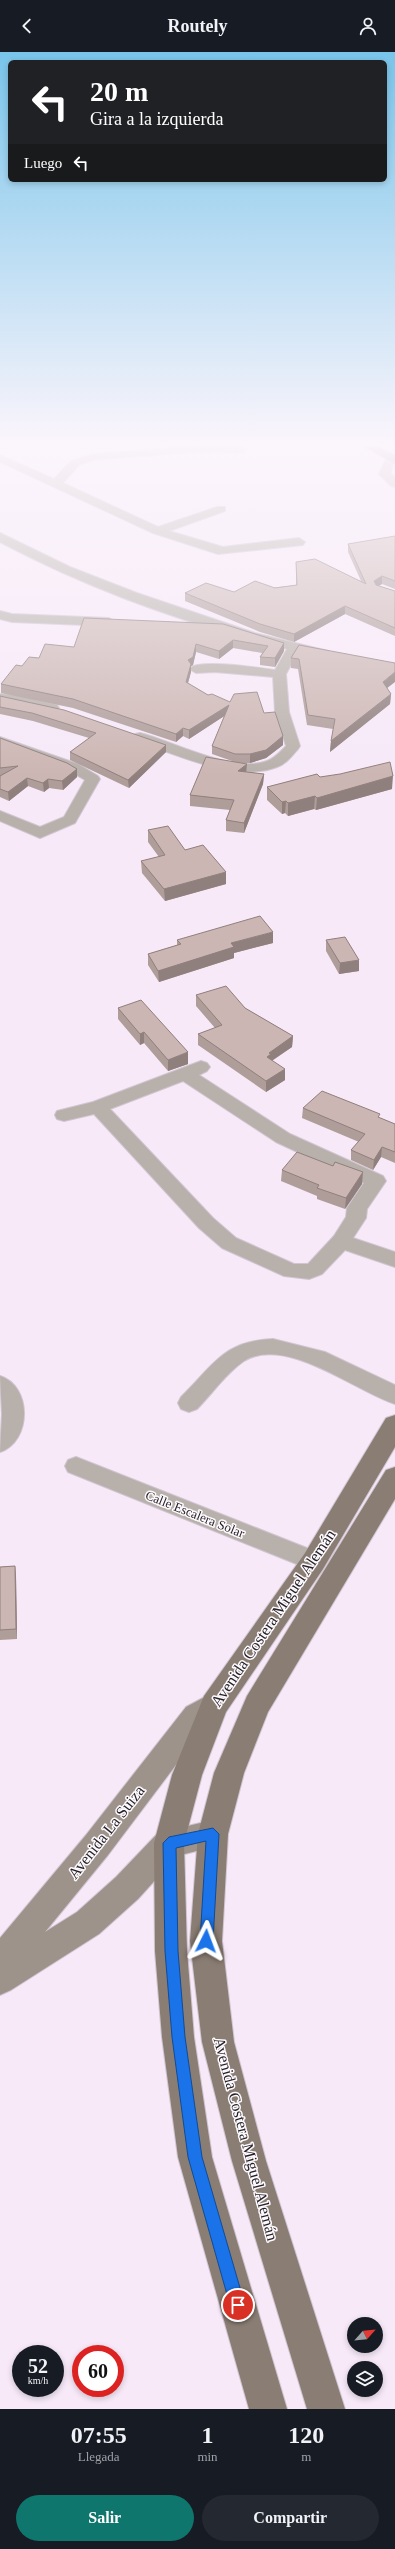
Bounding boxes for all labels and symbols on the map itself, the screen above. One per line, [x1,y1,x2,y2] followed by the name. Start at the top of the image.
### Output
[143,1487,247,1541] street label: Calle Escalera Solar
[207,1526,340,1710] street label: Avenida Costera Miguel Alemán
[64,1782,148,1882] street label: Avenida La Suiza
[185,1920,227,1962] position arrow
[210,2035,281,2243] street label: Avenida Costera Miguel Alemán
[221,2288,255,2322] pin
[347,2317,383,2353] north arrow
[72,2345,124,2397] speed limit sign: 60

